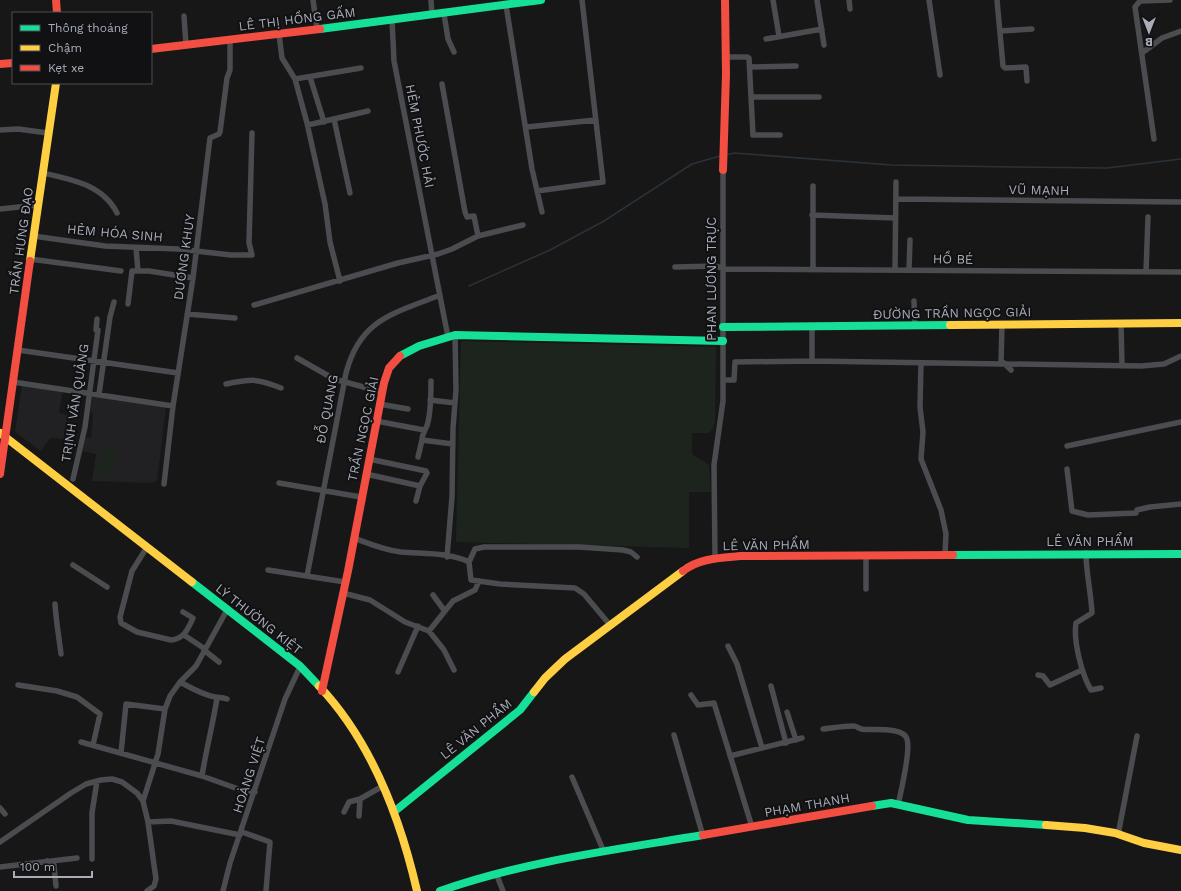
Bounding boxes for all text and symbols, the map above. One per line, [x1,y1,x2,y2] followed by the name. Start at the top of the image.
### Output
[237,2,356,34] street label: LÊ THỊ HỒNG GẤM
[12,12,152,84] legend
[1129,12,1169,52] north arrow
[48,21,128,35] text: Thông thoáng
[1145,35,1153,48] text: B
[48,41,82,55] text: Chậm
[48,61,84,75] text: Kẹt xe
[403,83,438,189] street label: HẺM PHƯỚC HẢI
[1008,182,1070,198] street label: VŨ MẠNH
[4,186,36,296] street label: TRẦN HƯNG ĐẠO
[171,213,198,301] street label: DƯƠNG KHUY
[704,217,719,341] street label: PHAN LƯƠNG TRỰC
[66,220,164,245] street label: HẺM HÓA SINH
[933,249,973,267] street label: HỒ BÉ
[873,302,1031,322] street label: ĐƯỜNG TRẦN NGỌC GIẢI
[57,343,92,463] street label: TRỊNH VĂN QUẢNG
[310,373,341,445] street label: ĐỖ QUANG
[343,375,381,483] street label: TRẦN NGỌC GIẢI
[1046,532,1134,549] street label: LÊ VĂN PHẨM
[722,535,810,553] street label: LÊ VĂN PHẨM
[213,580,306,657] street label: LÝ THƯỜNG KIỆT
[436,694,515,762] street label: LÊ VĂN PHẨM
[229,735,268,815] street label: HOÀNG VIỆT
[763,790,851,820] street label: PHẠM THANH
[14,853,92,879] scale bar
[20,860,55,874] text: 100 m

